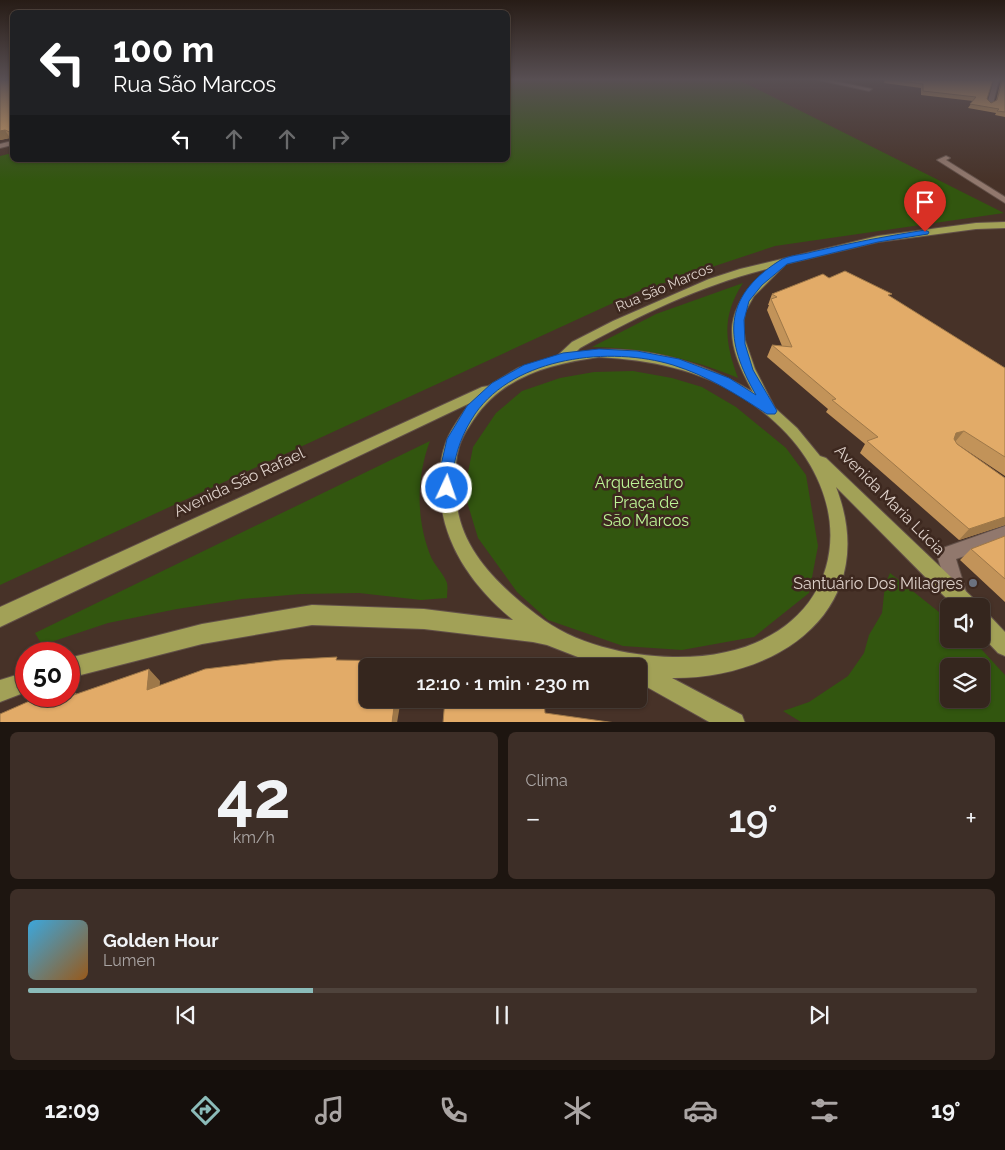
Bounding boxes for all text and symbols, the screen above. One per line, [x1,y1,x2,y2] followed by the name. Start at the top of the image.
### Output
[113,29,214,70] text: 100 m
[30,30,95,95] icon: left
[113,71,276,97] text: Rua São Marcos
[167,125,195,153] icon: left
[220,125,248,153] icon: ahead
[273,125,301,153] icon: ahead
[326,125,354,153] icon: right
[904,181,946,232] pin
[911,188,939,216] icon: arrive
[613,259,715,315] street label: Rua São Marcos
[831,441,949,559] street label: Avenida Maria Lúcia
[171,443,308,521] street label: Avenida São Rafael
[420,461,472,513] position arrow
[595,473,683,492] park label: Arqueteatro
[603,493,689,530] park label: Praça de São Marcos
[793,574,963,593] place label: Santuário Dos Milagres
[967,577,979,589] marker: Santuário Dos Milagres
[940,598,990,708] map controls
[940,598,990,648] button: sound
[15,642,80,707] speed limit sign: 50
[940,658,990,708] button: layers
[416,672,590,694] text: 12:10 · 1 min · 230 m
[217,757,291,833] text: 42
[526,771,568,790] text: Clima
[728,796,778,841] text: 19°
[526,802,541,835] text: −
[965,802,977,835] text: +
[233,828,275,847] text: km/h
[103,929,219,951] text: Golden Hour
[103,951,155,970] text: Lumen
[172,1001,200,1029] icon: previous
[488,1001,516,1029] icon: pause
[805,1001,833,1029] icon: next
[188,1093,223,1128] icon: directions
[312,1093,347,1128] icon: music
[436,1093,471,1128] icon: phone
[560,1093,595,1128] icon: climate
[683,1093,718,1128] icon: car
[807,1093,842,1128] icon: filters
[44,1097,100,1123] text: 12:09
[931,1097,961,1123] text: 19°

